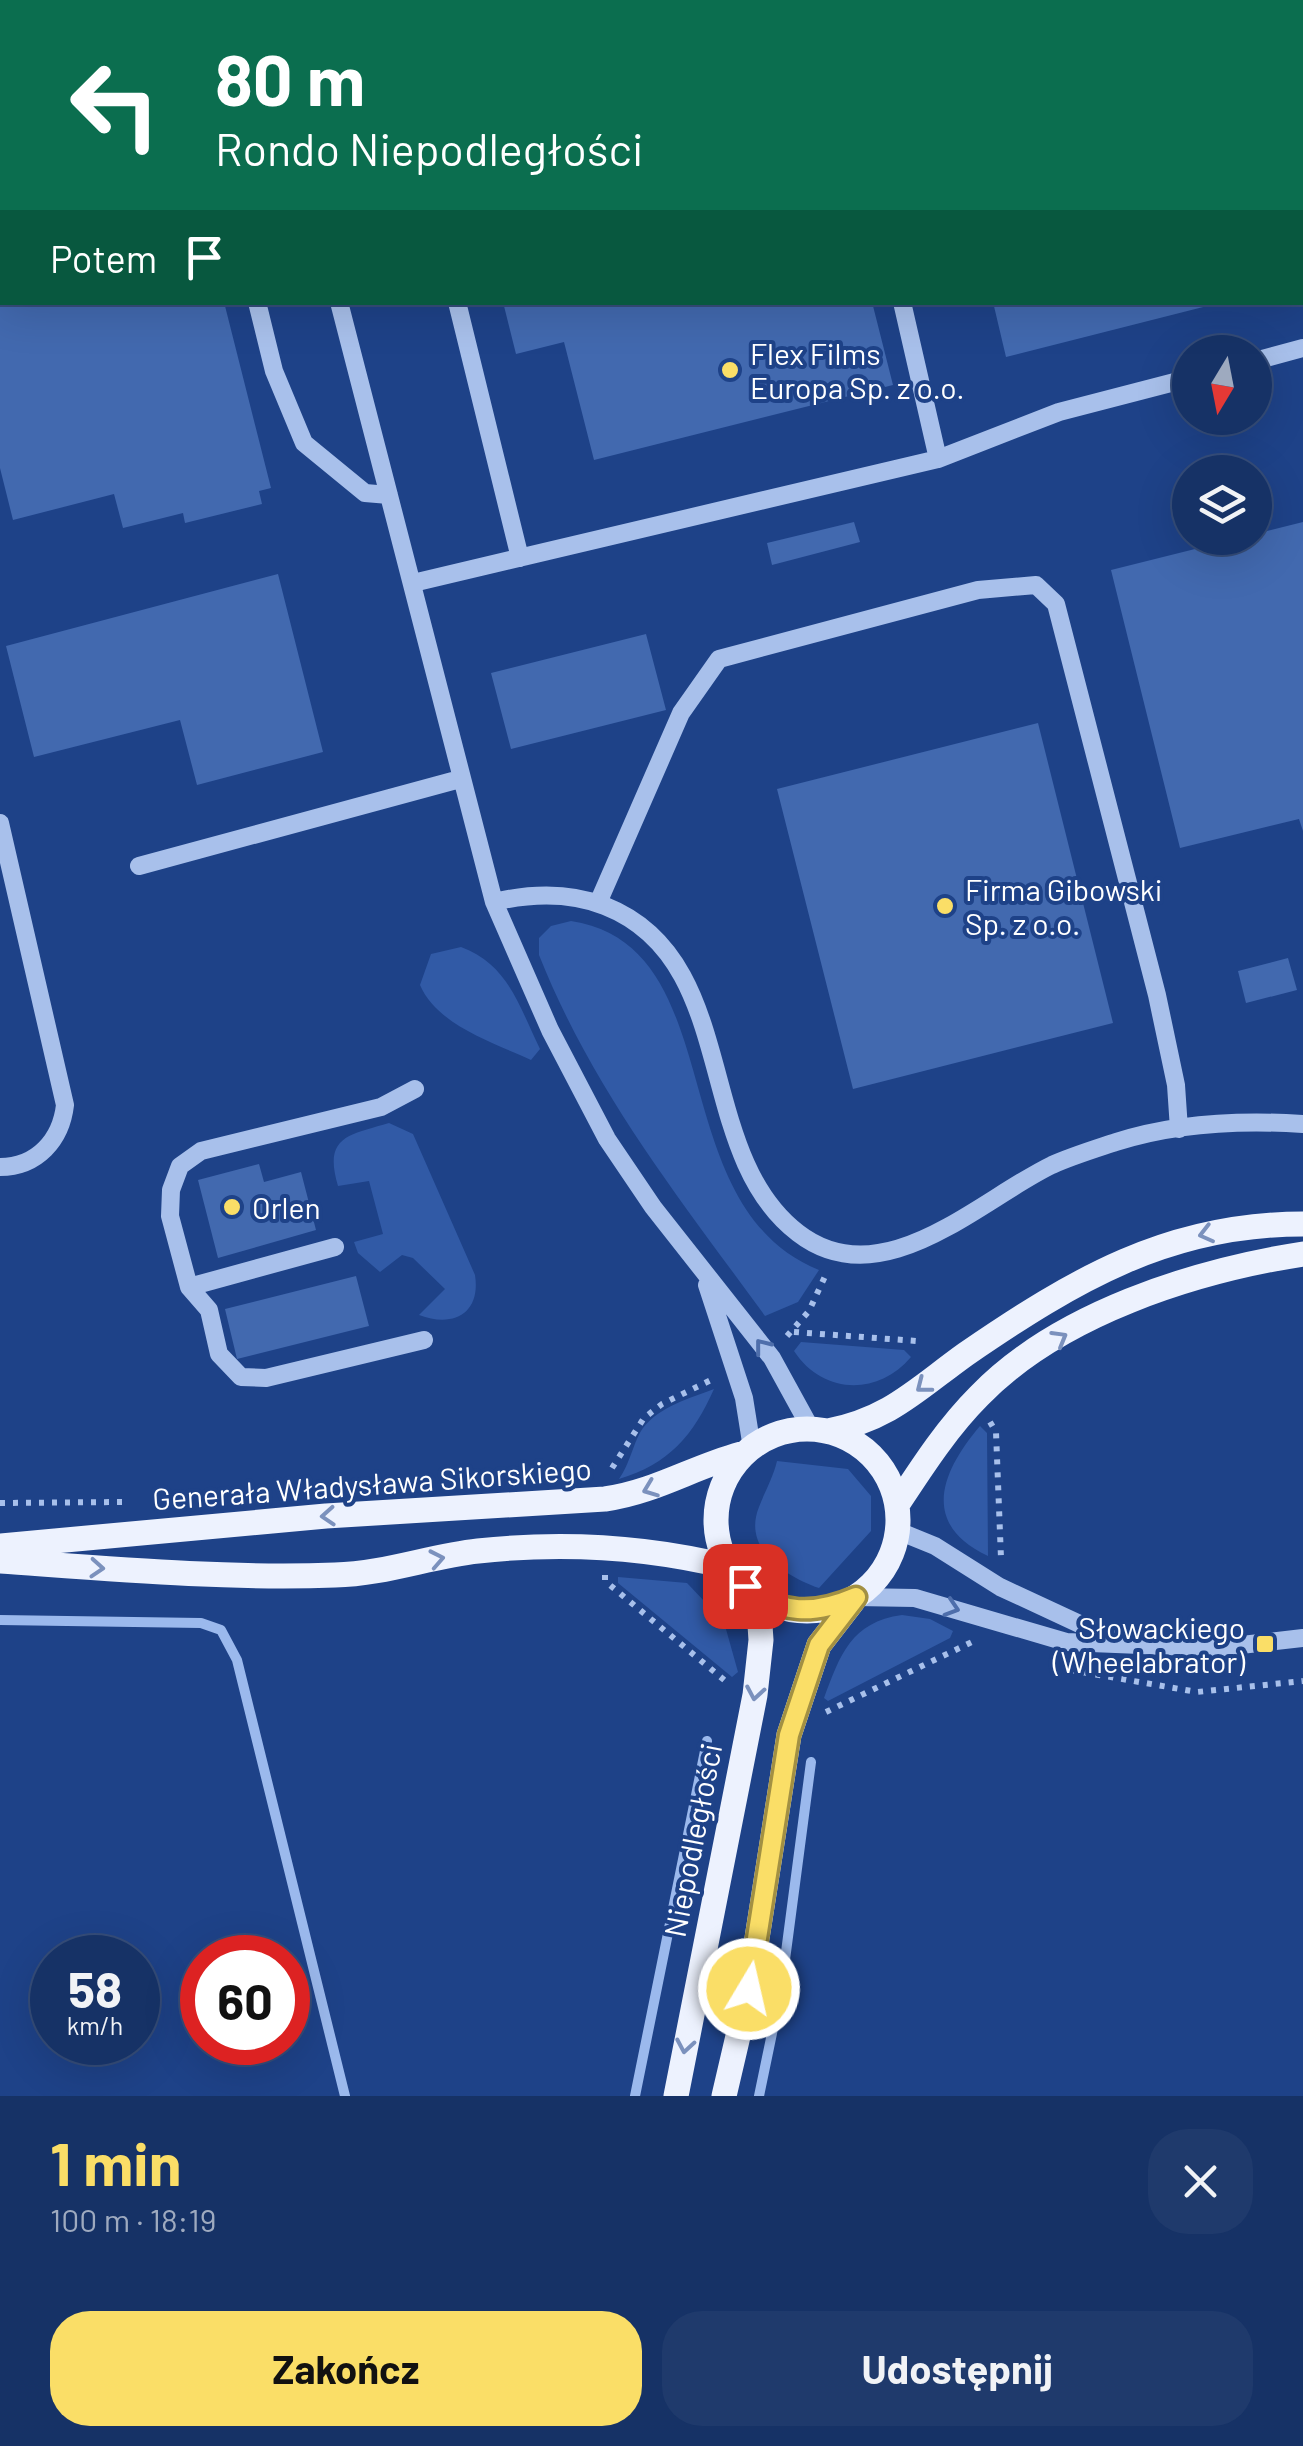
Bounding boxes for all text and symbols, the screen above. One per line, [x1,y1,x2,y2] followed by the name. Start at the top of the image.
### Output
[215,36,365,120] text: 80 m
[50,40,180,170] icon: left
[215,121,643,175] text: Rondo Niepodległości
[177,230,232,285] icon: arrive
[50,235,157,281] text: Potem
[750,335,965,405] place label: Flex Films Europa Sp. z o.o.
[1172,335,1272,435] north arrow
[1172,335,1272,555] map controls
[719,359,741,381] marker: Flex Films Europa Sp. z o.o.
[1172,455,1272,555] button: layers
[965,871,1163,941] place label: Firma Gibowski Sp. z o.o.
[934,895,956,917] marker: Firma Gibowski Sp. z o.o.
[252,1189,321,1225] place label: Orlen
[221,1196,243,1218] marker: Orlen
[1198,1222,1215,1243] one-way arrow
[1049,1330,1067,1350] one-way arrow
[756,1339,774,1357] one-way arrow
[916,1375,934,1392] one-way arrow
[151,1450,593,1516] street label: Generała Władysława Sikorskiego
[642,1477,660,1497] one-way arrow
[319,1505,335,1527] one-way arrow
[703,1544,788,1629] pin
[428,1549,445,1570] one-way arrow
[90,1557,106,1578] one-way arrow
[718,1559,773,1614] icon: arrive
[943,1597,960,1617] one-way arrow
[1052,1609,1245,1679] place label: Słowackiego (Wheelabrator)
[1254,1633,1276,1655] marker: Słowackiego (Wheelabrator)
[745,1684,766,1701] one-way arrow
[656,1740,728,1940] street label: Niepodległości
[180,1935,310,2065] speed limit sign: 60
[697,1937,801,2041] position arrow
[68,1958,122,2018] text: 58
[67,2010,123,2040] text: km/h
[676,2037,697,2054] one-way arrow
[50,2126,181,2198] text: 1 min
[1148,2129,1253,2234] button: close
[50,2200,216,2238] text: 100 m · 18:19
[50,2311,642,2426] button: Zakończ
[662,2311,1253,2426] button: Udostępnij

